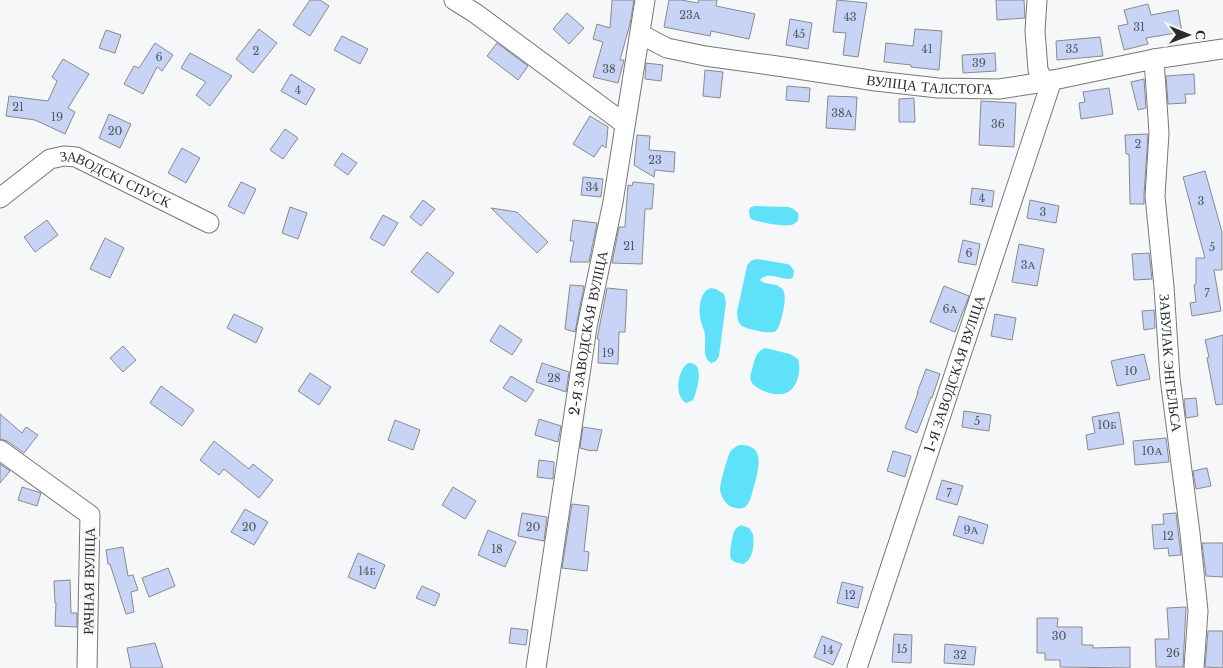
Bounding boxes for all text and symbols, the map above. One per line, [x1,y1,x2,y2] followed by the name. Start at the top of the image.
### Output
[679,8,701,22] house number: 23А
[843,10,857,24] house number: 43
[1163,10,1213,60] north arrow
[1133,20,1145,34] house number: 31
[793,27,805,41] house number: 45
[1192,30,1210,40] text: С
[921,42,933,56] house number: 41
[1065,42,1079,56] house number: 35
[253,44,260,58] house number: 2
[155,50,163,64] house number: 6
[972,56,986,70] house number: 39
[602,62,616,76] house number: 38
[865,71,994,98] street label: ВУЛІЦА ТАЛСТОГА
[295,83,301,97] house number: 4
[12,100,24,114] house number: 21
[831,106,853,120] house number: 38А
[51,110,63,124] house number: 19
[991,117,1005,131] house number: 36
[108,124,122,138] house number: 20
[1135,137,1142,151] house number: 2
[58,147,174,212] street label: ЗАВОДСКІ СПУСК
[648,153,662,167] house number: 23
[585,180,599,194] house number: 34
[979,191,985,205] house number: 4
[1198,194,1205,208] house number: 3
[1040,205,1047,219] house number: 3
[623,239,635,253] house number: 21
[1209,240,1215,254] house number: 5
[965,246,973,260] house number: 6
[565,248,612,417] street label: 2-Я ЗАВОДСКАЯ ВУЛІЦА
[1021,258,1035,272] house number: 3А
[1204,286,1210,300] house number: 7
[920,292,989,455] street label: 1-Я ЗАВОДСКАЯ ВУЛІЦА
[1155,293,1186,434] street label: ЗАВУЛАК ЭНГЕЛЬСА
[942,302,958,316] house number: 6А
[602,346,614,360] house number: 19
[1125,364,1138,378] house number: 10
[547,371,561,385] house number: 28
[974,414,980,428] house number: 5
[1097,418,1117,432] house number: 10Б
[1142,444,1162,458] house number: 10А
[946,486,952,500] house number: 7
[242,520,256,534] house number: 20
[526,520,540,534] house number: 20
[963,523,979,537] house number: 9А
[79,526,99,635] street label: РАЧНАЯ ВУЛІЦА
[1162,529,1174,543] house number: 12
[491,542,503,556] house number: 18
[358,564,376,578] house number: 14Б
[844,588,856,602] house number: 12
[1052,629,1066,643] house number: 30
[896,642,908,656] house number: 15
[822,643,834,657] house number: 14
[1166,646,1180,660] house number: 26
[953,648,967,662] house number: 32

